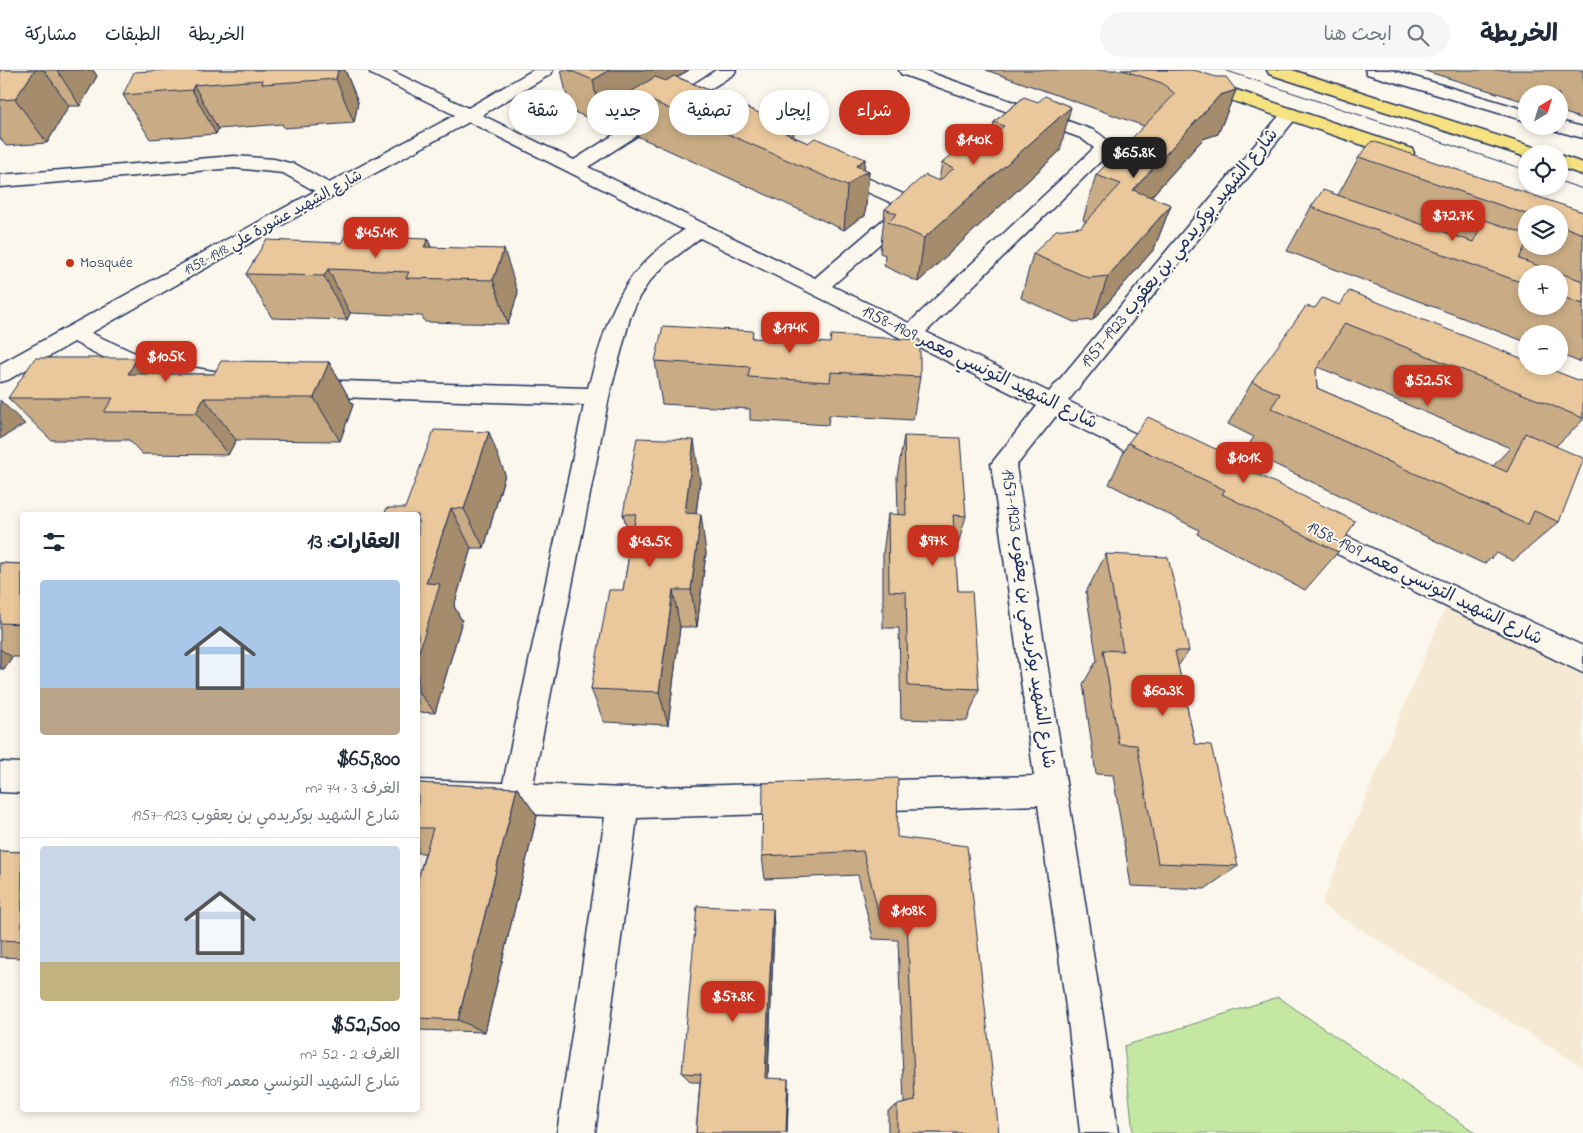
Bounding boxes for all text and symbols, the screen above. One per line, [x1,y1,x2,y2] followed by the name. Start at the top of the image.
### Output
[1100,12,1450,57] search box
[1480,18,1558,53] text: الخريطة
[1404,21,1432,49] icon: search
[1324,22,1392,49] text: ابحث هنا
[25,23,77,49] text: مشاركة
[105,23,161,49] text: الطبقات
[189,23,245,49] text: الخريطة
[1518,85,1568,135] north arrow
[1518,85,1568,375] map controls
[509,90,577,135] chip: شقة
[587,90,659,135] chip: جديد
[669,90,749,135] chip: تصفية
[759,90,829,135] chip: إيجار
[839,90,910,135] chip: شراء
[1075,123,1286,375] street label: شارع الشهيد بوكريدمي بن يعقوب 1923-1957
[939,124,1009,166] pin: $140K
[956,128,992,152] text: $140K
[1093,136,1175,179] pin: $65.8K
[1113,141,1155,165] text: $65.8K
[1518,145,1568,195] button: locate
[179,165,367,282] street label: شارع الشهيد عشورة علي 1918-1958
[1412,200,1494,242] pin: $72.7K
[1432,204,1474,228] text: $72.7K
[1518,205,1568,255] button: layers
[335,216,417,259] pin: $45.4K
[354,221,398,245] text: $45.4K
[80,252,133,274] place label: Mosquée
[64,257,76,269] marker: Mosquée
[1518,265,1568,315] button: +
[856,299,1102,438] street label: شارع الشهيد التونسي معمر 1909-1958
[755,312,825,354] pin: $174K
[772,316,808,340] text: $174K
[1518,325,1568,375] button: −
[131,340,201,383] pin: $105K
[147,345,185,369] text: $105K
[1387,364,1469,407] pin: $52.5K
[1405,369,1451,393] text: $52.5K
[1209,442,1279,484] pin: $101K
[1227,446,1261,470] text: $101K
[992,467,1061,771] street label: شارع الشهيد بوكريدمي بن يعقوب 1923-1957
[1301,515,1547,654] street label: شارع الشهيد التونسي معمر 1909-1958
[903,524,963,567] pin: $97K
[609,526,691,568] pin: $43.5K
[40,528,68,556] icon: filters
[307,528,400,558] text: العقارات: 13
[919,529,947,553] text: $97K
[628,530,672,554] text: $43.5K
[175,613,265,703] icon: home
[1122,674,1204,717] pin: $60.3K
[1142,679,1184,703] text: $60.3K
[336,745,400,775] text: $65,800
[305,777,400,801] text: الغرف: 3 · 74 m²
[131,804,400,828] text: شارع الشهيد بوكريدمي بن يعقوب 1923-1957
[175,878,265,968] icon: home
[873,894,943,937] pin: $108K
[890,899,926,923] text: $108K
[692,980,774,1023] pin: $57.8K
[712,985,754,1009] text: $57.8K
[331,1011,400,1041] text: $52,500
[300,1043,400,1067] text: الغرف: 2 · 52 m²
[169,1070,400,1094] text: شارع الشهيد التونسي معمر 1909-1958

